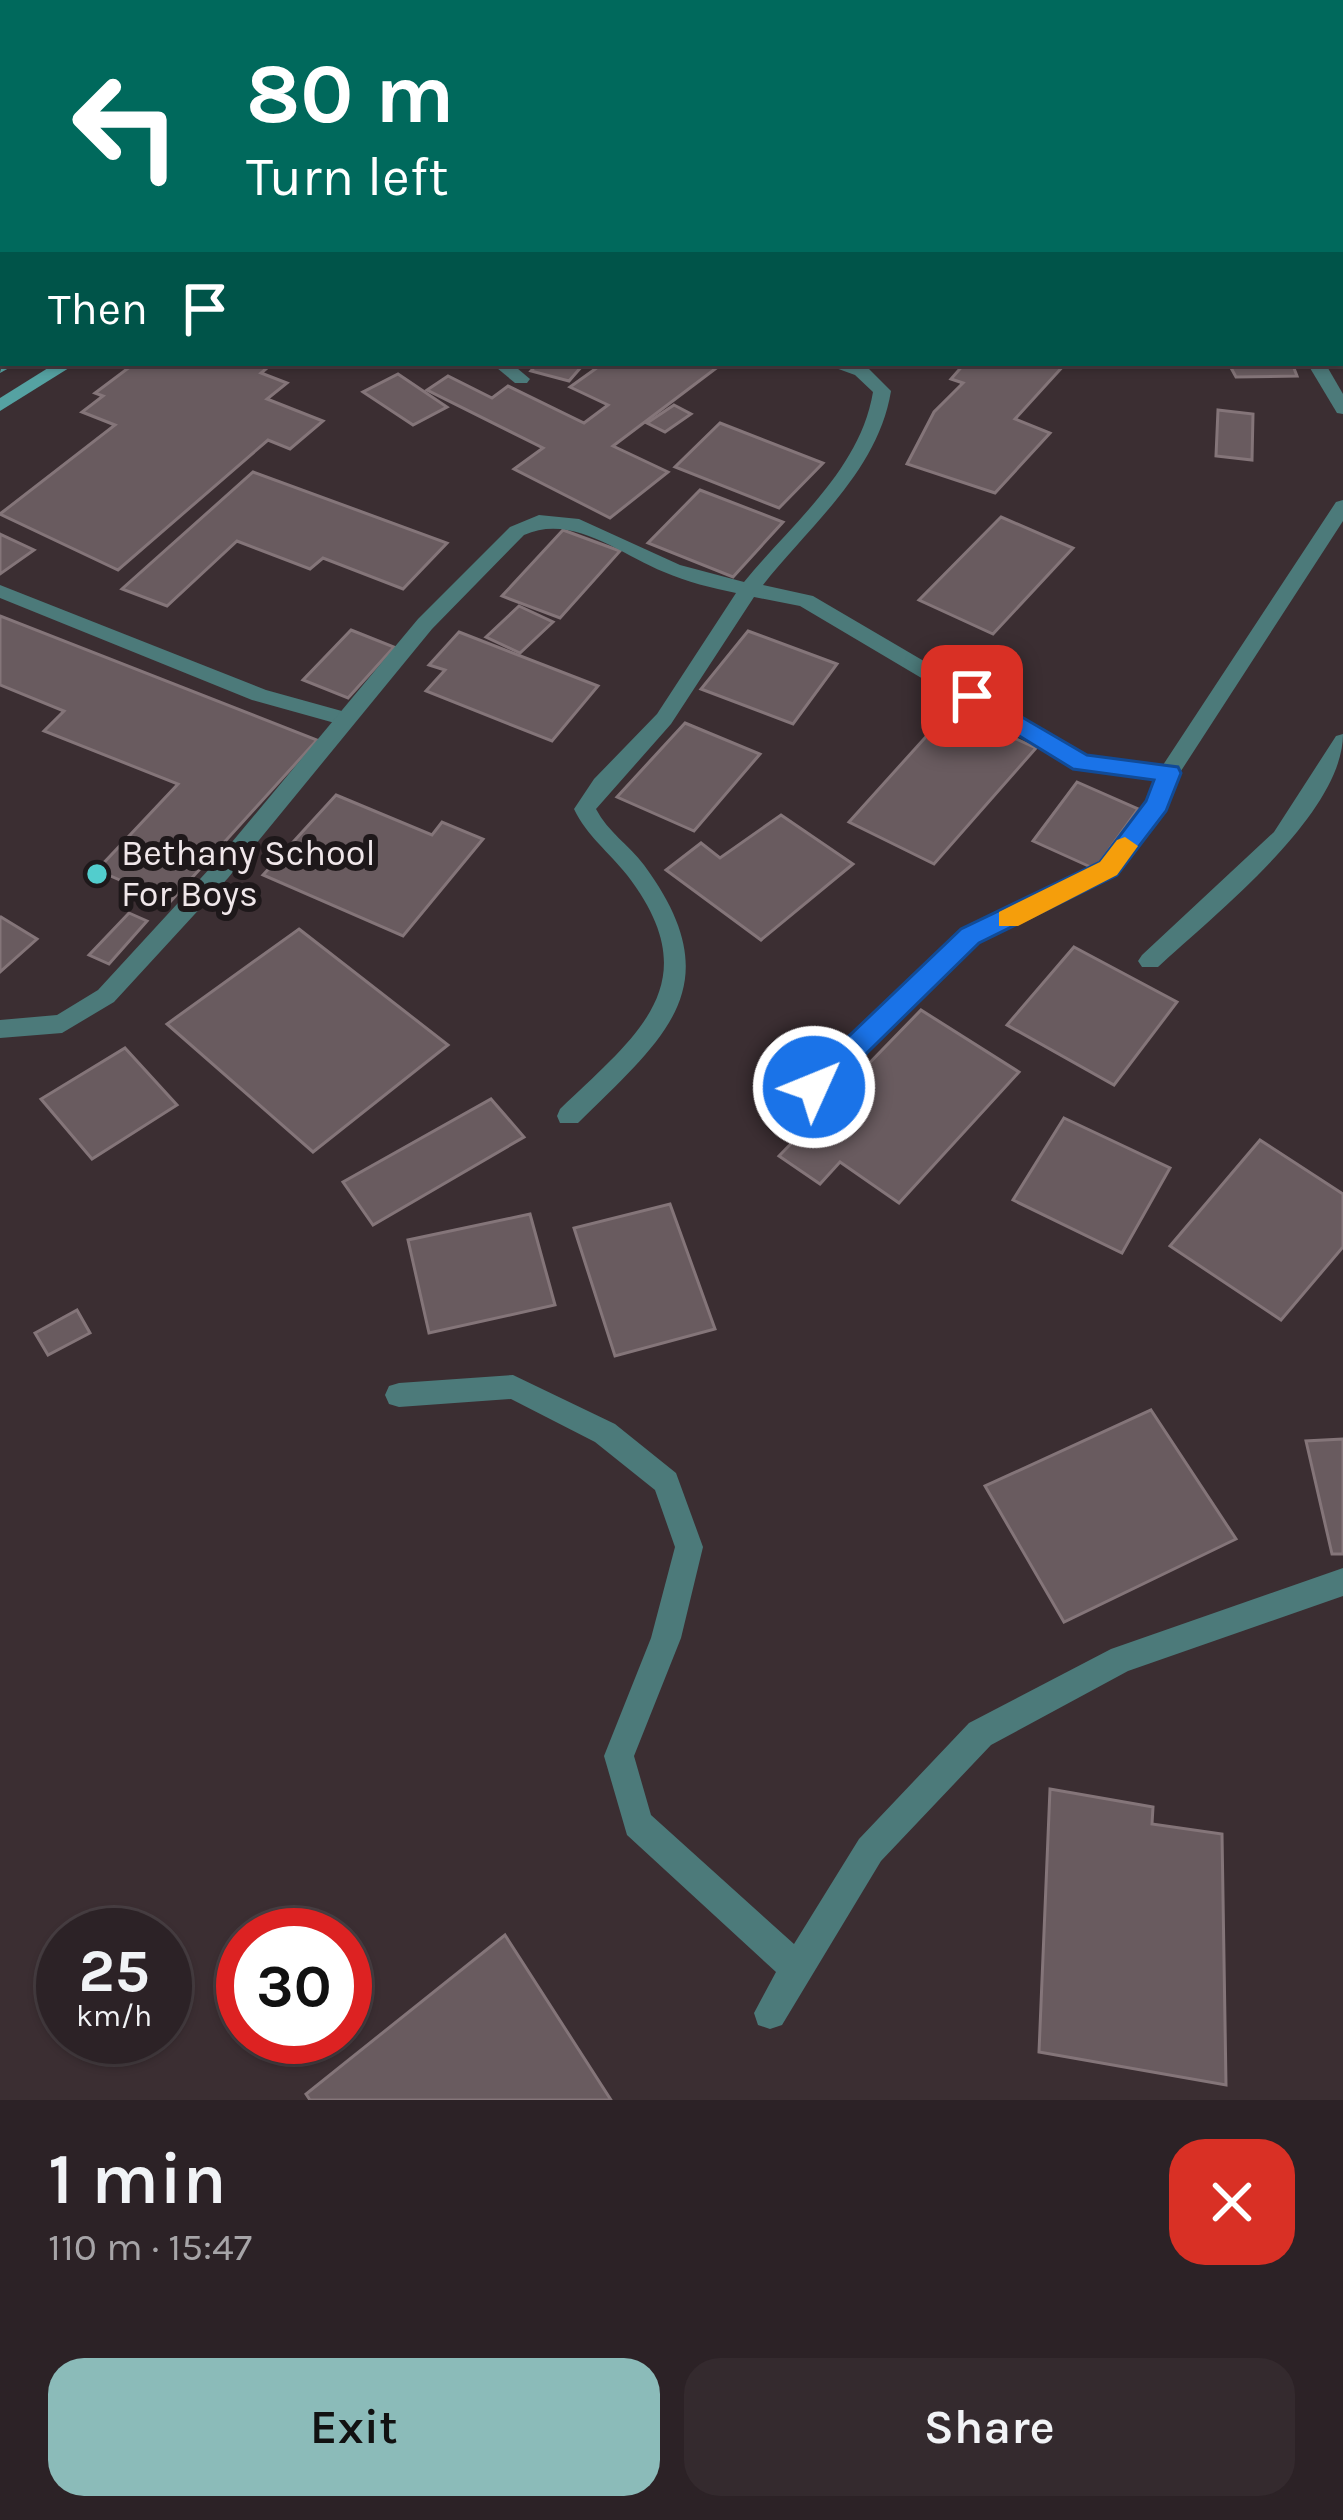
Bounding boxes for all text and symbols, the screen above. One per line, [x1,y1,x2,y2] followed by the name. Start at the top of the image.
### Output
[246,45,454,143] text: 80 m
[48,48,204,204] icon: left
[246,145,449,209] text: Turn left
[172,276,238,342] icon: arrive
[48,283,148,335] text: Then
[921,645,1023,747] pin
[939,663,1005,729] icon: arrive
[121,832,375,915] place label: Bethany School For Boys
[84,861,110,887] marker: Bethany School For Boys
[751,1024,877,1150] position arrow
[216,1908,372,2064] speed limit sign: 30
[78,1936,150,2006] text: 25
[76,1998,152,2034] text: km/h
[48,2137,227,2221] text: 1 min
[1169,2139,1295,2265] button: close
[48,2224,252,2270] text: 110 m · 15:47
[48,2358,660,2496] button: Exit
[684,2358,1295,2496] button: Share

